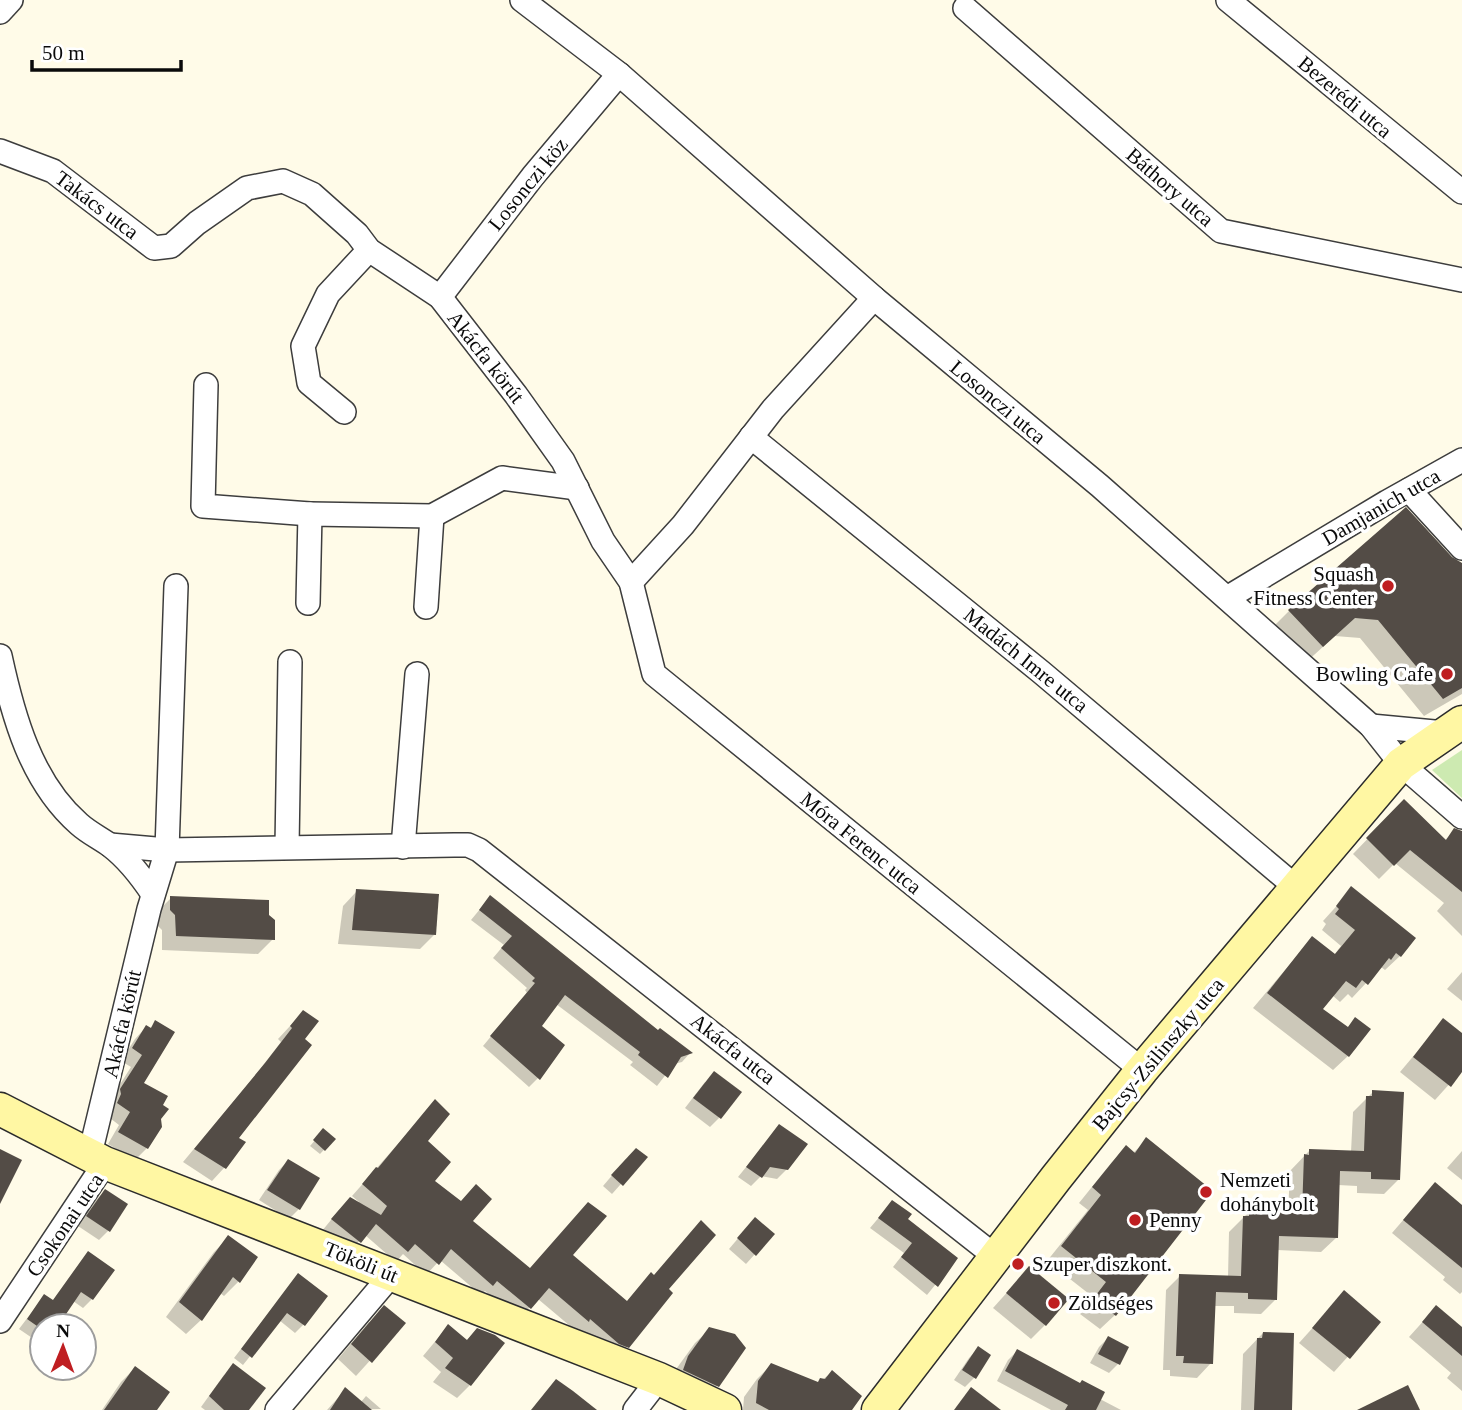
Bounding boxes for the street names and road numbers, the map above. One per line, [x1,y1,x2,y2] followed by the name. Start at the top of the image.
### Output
[1293,51,1397,144] street label: Bezerédi utca
[483,133,573,235] street label: Losonczi köz
[1121,143,1219,232] street label: Báthory utca
[51,166,144,245] street label: Takács utca
[443,306,529,408] street label: Akácfa körút
[945,355,1051,449] street label: Losonczi utca
[1318,463,1445,550] street label: Damjanich utca
[959,603,1093,718] street label: Madách Imre utca
[796,787,927,899] street label: Móra Ferenc utca
[98,967,146,1080] street label: Akácfa körút
[1087,972,1229,1135] street label: Bajcsy-Zsilinszky utca
[686,1008,781,1090] street label: Akácfa utca
[22,1168,109,1281] street label: Csokonai utca
[321,1236,402,1288] street label: Tököli út

